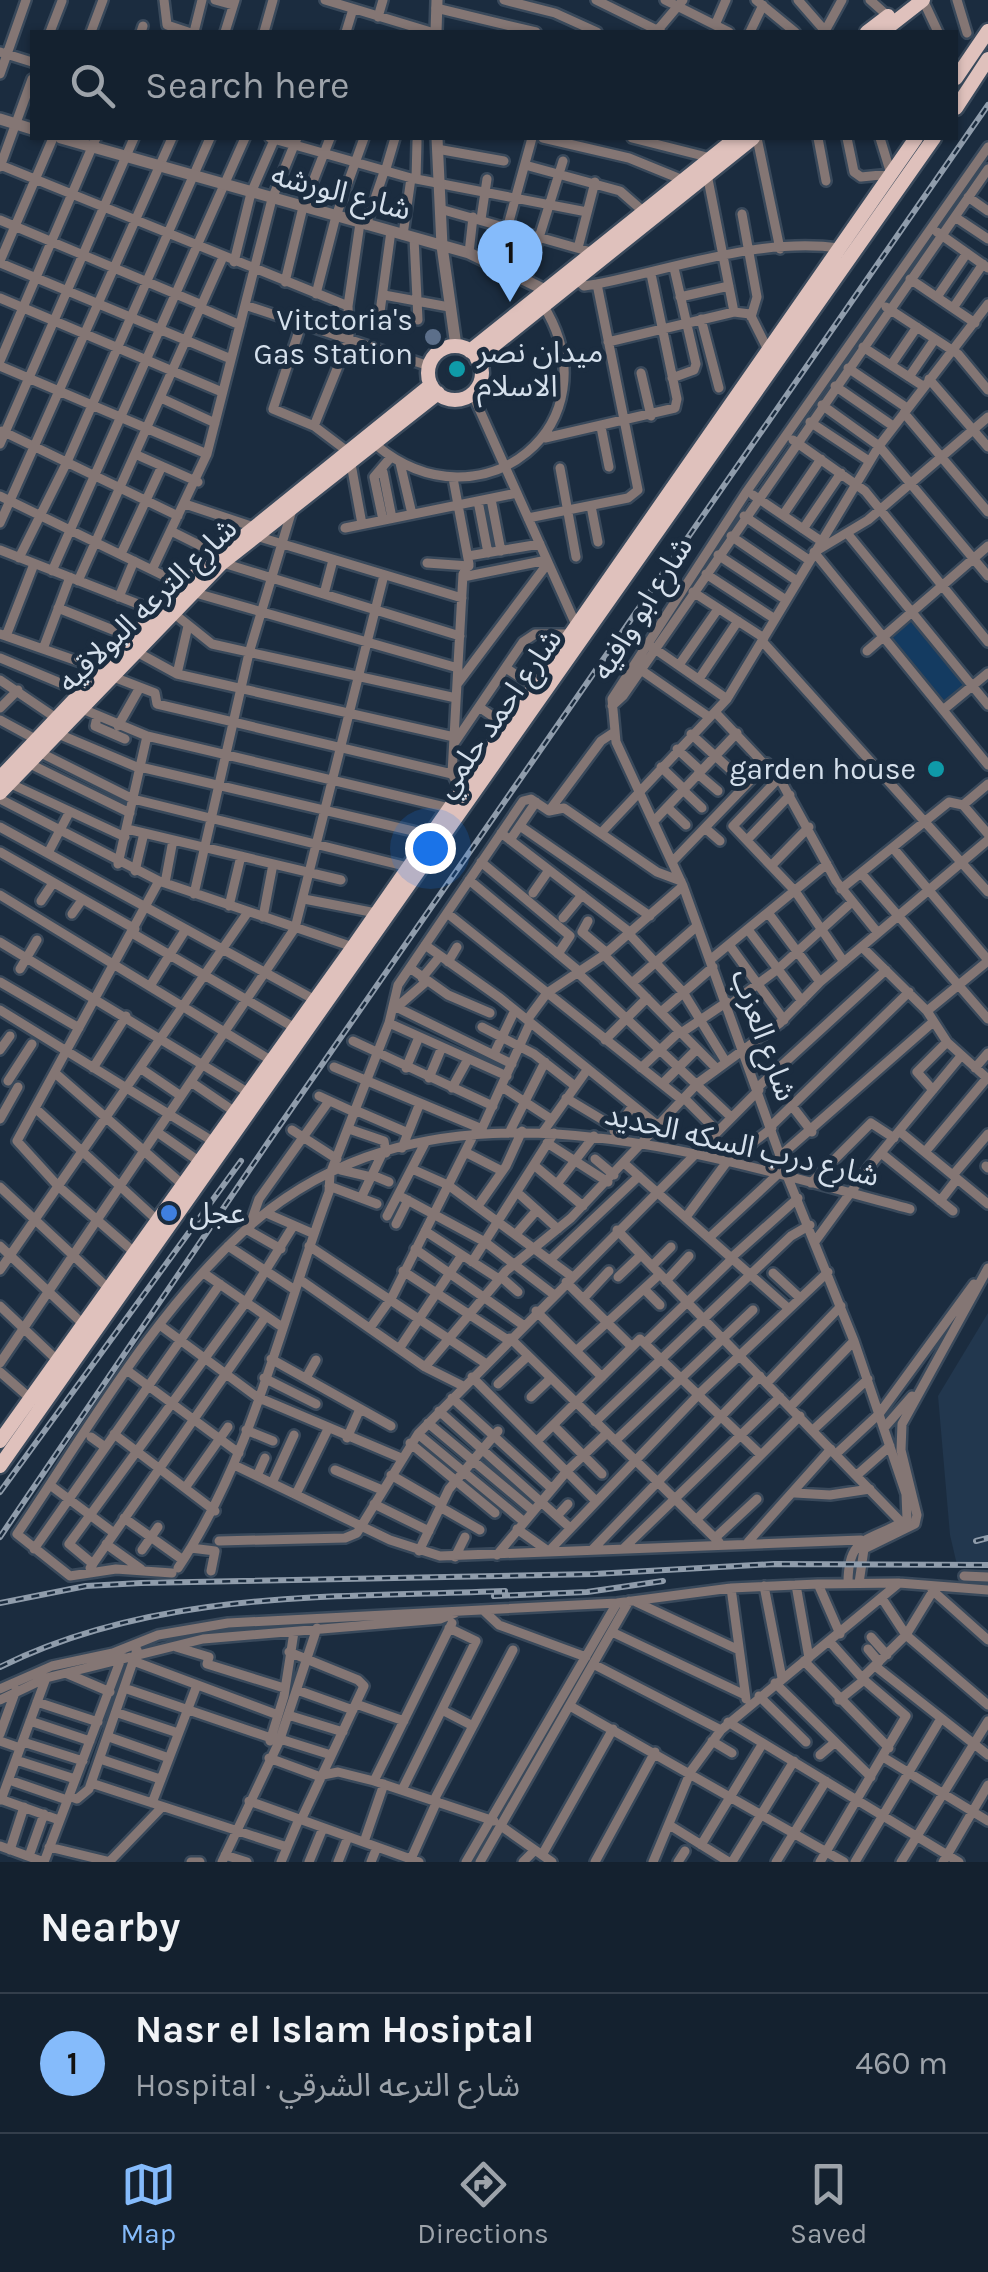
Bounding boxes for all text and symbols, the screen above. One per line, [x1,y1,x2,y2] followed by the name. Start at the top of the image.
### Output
[30,30,958,140] search box
[65,58,120,113] icon: search
[145,63,349,108] text: Search here
[266,156,415,232] street label: شارع الورشه
[478,220,542,302] pin: 1
[254,302,413,372] place label: Vitctoria's Gas Station
[422,326,444,348] marker: Vitctoria's Gas Station
[476,334,603,408] place label: ميدان نصر الاسلام
[446,358,468,380] marker: ميدان نصر الاسلام
[50,510,247,703] street label: شارع الترعه البولاقيه
[584,530,704,688] street label: شارع ابو وافيه
[427,622,573,807] street label: شارع احمد حلمي
[729,751,916,787] place label: garden house
[925,758,947,780] marker: garden house
[405,823,456,874] your location
[720,964,804,1107] street label: شارع العزب
[601,1096,883,1198] street label: شارع درب السكه الحديد
[189,1195,245,1231] place label: عجل
[158,1202,180,1224] marker: عجل
[40,1902,180,1952] text: Nearby
[135,2007,534,2052] text: Nasr el Islam Hosiptal
[67,2045,78,2082] text: 1
[855,2045,948,2082] text: 460 m
[135,2067,520,2104] text: Hospital · شارع الترعه الشرقي
[121,2157,176,2250] tab: Map
[417,2157,549,2250] tab: Directions
[790,2157,867,2250] tab: Saved

